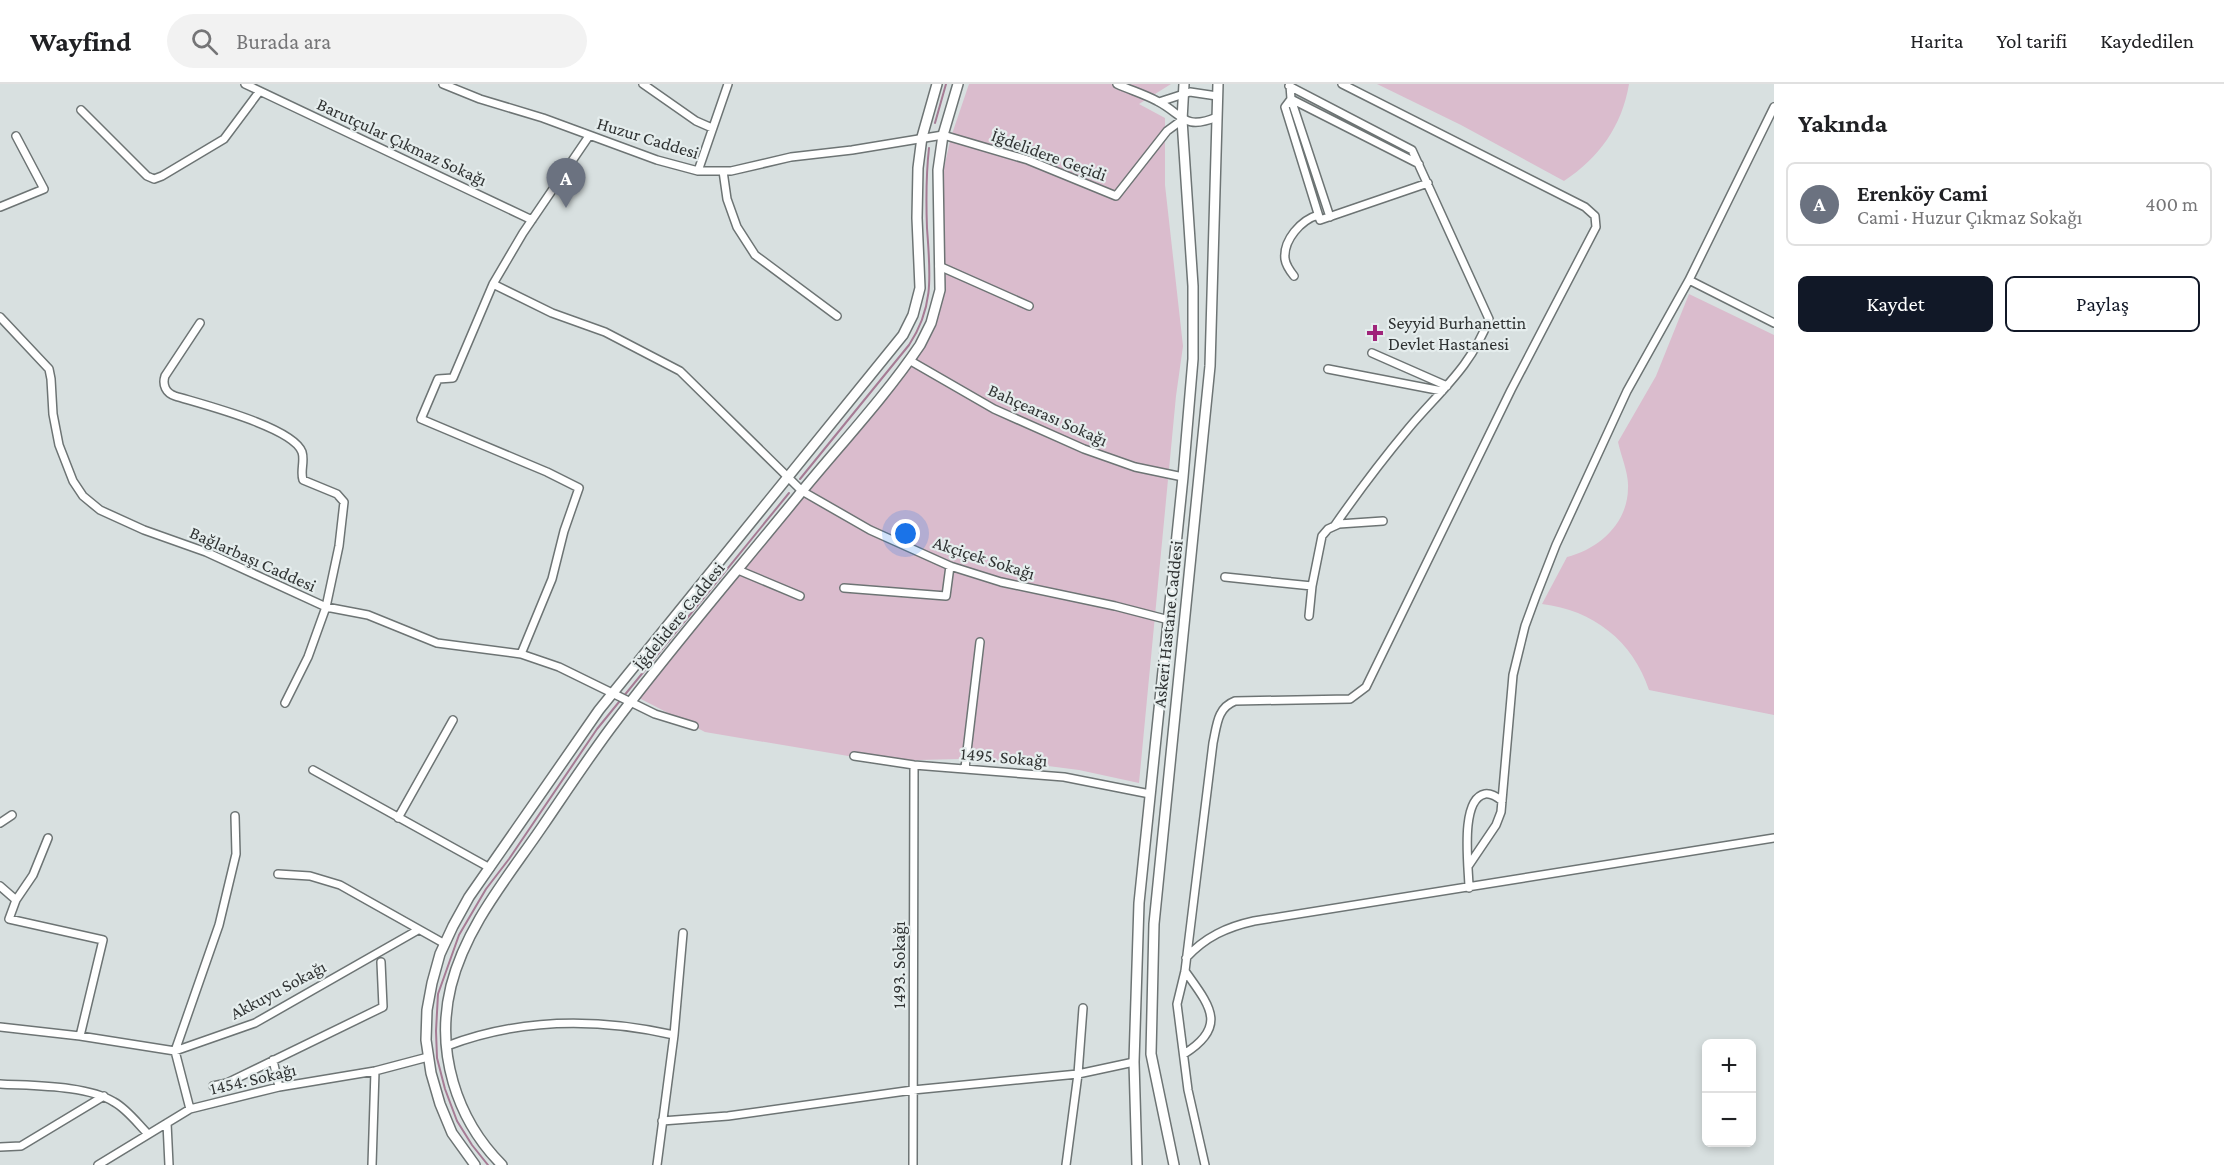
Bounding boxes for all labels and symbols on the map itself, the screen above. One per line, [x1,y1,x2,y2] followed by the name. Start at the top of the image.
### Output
[314,94,490,190] street label: Barutçular Çıkmaz Sokağı
[594,113,702,163] street label: Huzur Caddesi
[989,125,1110,185] street label: İğdelidere Geçidi
[546,158,586,208] pin: A
[1388,313,1527,354] place label: Seyyid Burhanettin Devlet Hastanesi
[1366,324,1384,342] marker: Seyyid Burhanettin Devlet Hastanesi
[985,380,1111,450] street label: Bahçearası Sokağı
[891,519,920,548] your location
[187,522,320,596] street label: Bağlarbaşı Caddesi
[931,532,1038,584] street label: Akçiçek Sokağı
[1149,539,1187,709] street label: Askeri Hastane Caddesi
[629,558,729,674] street label: İğdelidere Caddesi
[960,743,1049,771] street label: 1495. Sokağı
[889,921,909,1009] street label: 1493. Sokağı
[227,956,330,1024] street label: Akkuyu Sokağı
[208,1059,298,1099] street label: 1454. Sokağı

